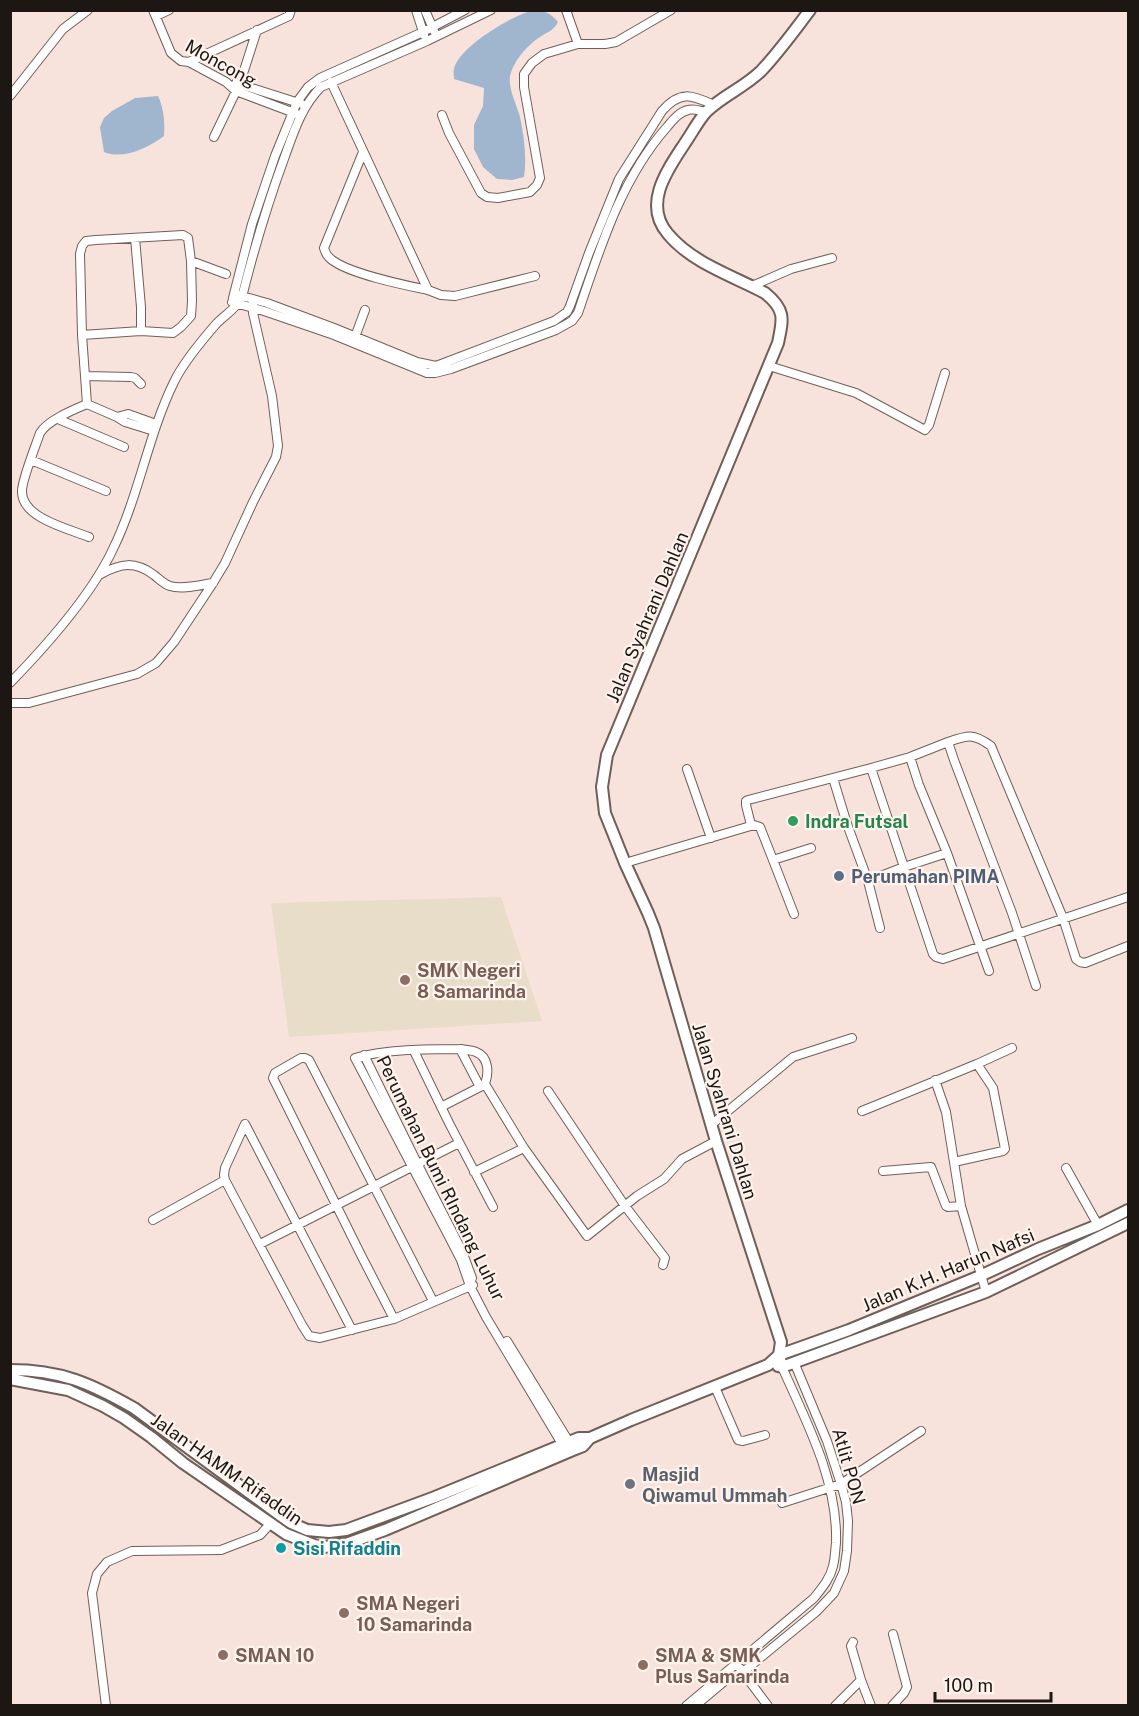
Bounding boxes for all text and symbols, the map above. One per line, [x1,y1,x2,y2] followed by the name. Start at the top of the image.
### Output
[182,35,260,91] street label: Moncong
[602,529,692,705] street label: Jalan Syahrani Dahlan
[805,811,908,832] place label: Indra Futsal
[786,814,800,828] marker: Indra Futsal
[851,866,1000,887] place label: Perumahan PIMA
[832,869,846,883] marker: Perumahan PIMA
[417,960,526,1002] place label: SMK Negeri 8 Samarinda
[398,973,412,987] marker: SMK Negeri 8 Samarinda
[688,1020,762,1202] street label: Jalan Syahrani Dahlan
[372,1052,510,1304] street label: Perumahan Bumi RIndang Luhur
[859,1224,1037,1316] street label: Jalan K.H. Harun Nafsi
[147,1409,307,1529] street label: Jalan HAMM Rifaddin
[828,1425,870,1507] street label: Atlit PON
[642,1464,787,1506] place label: Masjid Qiwamul Ummah
[623,1477,637,1491] marker: Masjid Qiwamul Ummah
[293,1538,401,1559] place label: Sisi Rifaddin
[274,1541,288,1555] marker: Sisi Rifaddin
[356,1593,472,1635] place label: SMA Negeri 10 Samarinda
[337,1606,351,1620] marker: SMA Negeri 10 Samarinda
[235,1645,314,1666] place label: SMAN 10
[655,1645,790,1687] place label: SMA & SMK Plus Samarinda
[216,1648,230,1662] marker: SMAN 10
[636,1658,650,1672] marker: SMA & SMK Plus Samarinda
[935,1665,1050,1703] scale bar
[944,1675,993,1696] text: 100 m

